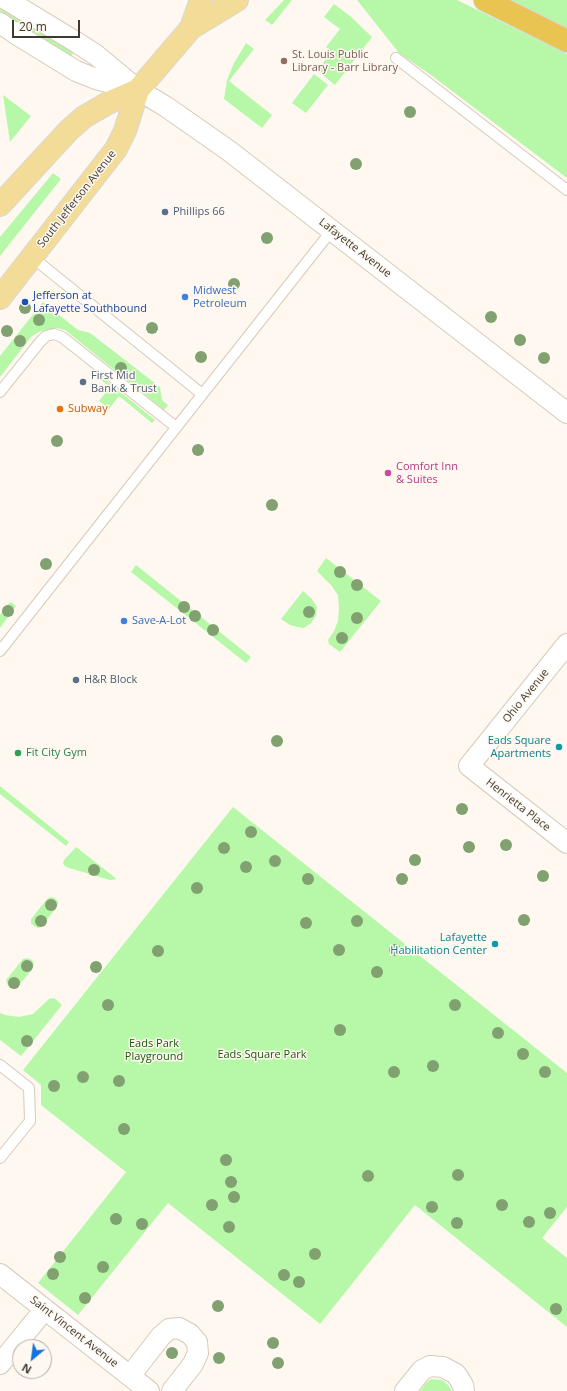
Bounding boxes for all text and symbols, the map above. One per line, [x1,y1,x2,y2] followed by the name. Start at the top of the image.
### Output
[14,12,82,38] scale bar
[19,18,47,35] text: 20 m
[292,48,398,74] place label: St. Louis Public Library - Barr Library
[279,56,289,66] marker: St. Louis Public Library - Barr Library
[35,148,119,250] street label: South Jefferson Avenue
[173,205,225,219] place label: Phillips 66
[160,207,170,217] marker: Phillips 66
[316,216,394,280] street label: Lafayette Avenue
[193,284,247,310] place label: Midwest Petroleum
[33,289,147,315] place label: Jefferson at Lafayette Southbound
[180,292,190,302] marker: Midwest Petroleum
[20,297,30,307] marker: Jefferson at Lafayette Southbound
[91,369,157,395] place label: First Mid Bank & Trust
[78,377,88,387] marker: First Mid Bank & Trust
[68,402,108,416] place label: Subway
[55,404,65,414] marker: Subway
[396,460,458,486] place label: Comfort Inn & Suites
[383,468,393,478] marker: Comfort Inn & Suites
[132,614,186,628] place label: Save-A-Lot
[119,616,129,626] marker: Save-A-Lot
[500,666,552,726] street label: Ohio Avenue
[84,673,137,687] place label: H&R Block
[71,675,81,685] marker: H&R Block
[488,734,551,760] place label: Eads Square Apartments
[554,742,564,752] marker: Eads Square Apartments
[26,746,87,760] place label: Fit City Gym
[13,748,23,758] marker: Fit City Gym
[483,776,553,834] street label: Henrietta Place
[390,931,487,957] place label: Lafayette Habilitation Center
[490,939,500,949] marker: Lafayette Habilitation Center
[125,1037,183,1063] park label: Eads Park Playground
[217,1048,307,1062] park label: Eads Square Park
[27,1294,121,1370] street label: Saint Vincent Avenue
[12,1339,52,1379] north arrow
[19,1360,34,1378] text: N

